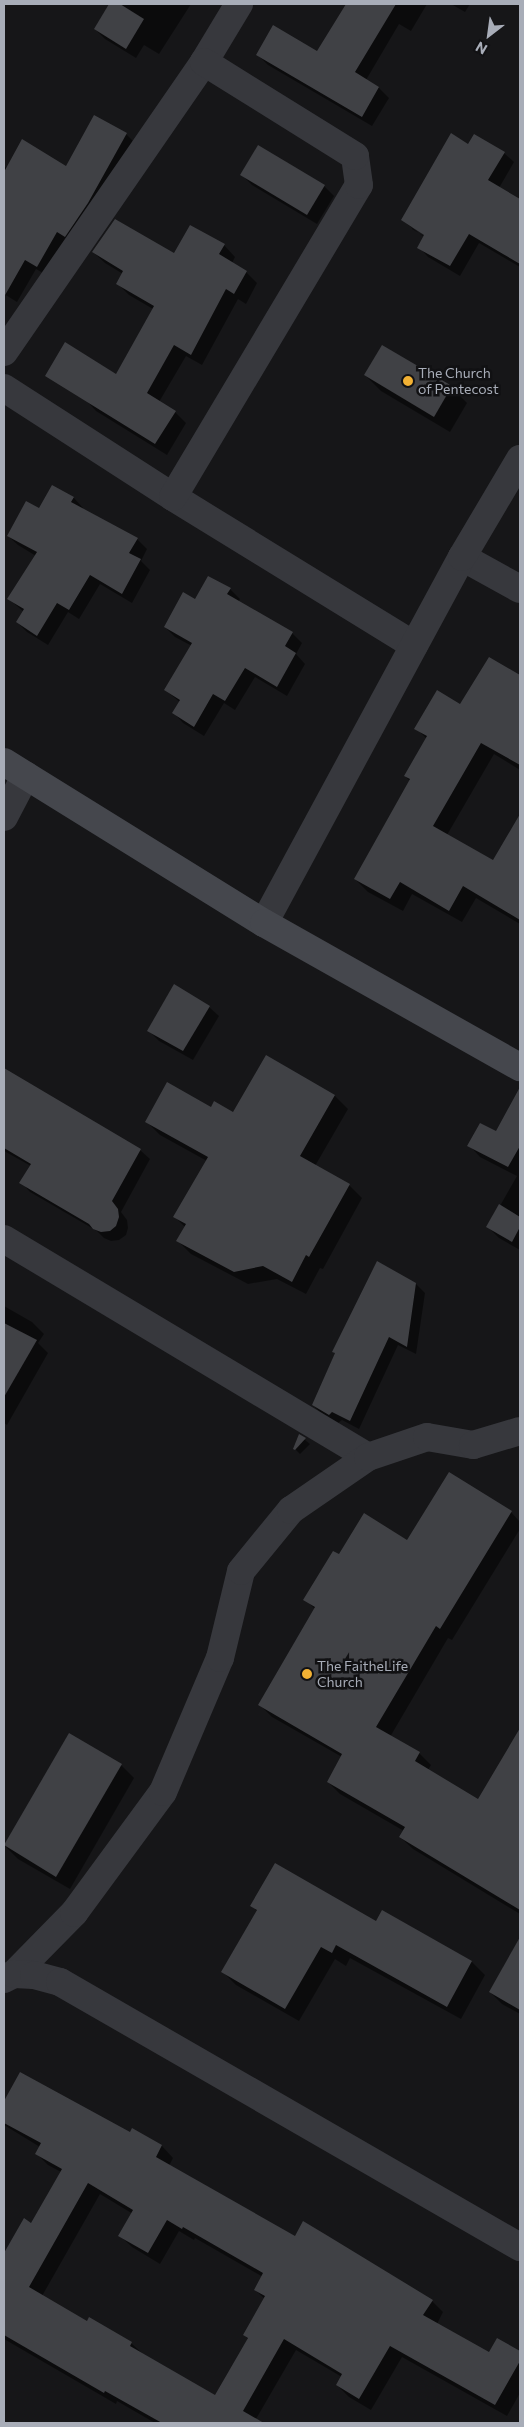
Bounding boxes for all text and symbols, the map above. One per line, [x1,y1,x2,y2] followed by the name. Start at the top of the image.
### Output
[464,10,514,60] north arrow
[472,38,490,58] text: N
[418,365,499,398] place label: The Church of Pentecost
[402,375,414,387] marker: The Church of Pentecost
[317,1658,408,1690] place label: The FaitheLife Church
[301,1668,313,1680] marker: The FaitheLife Church

